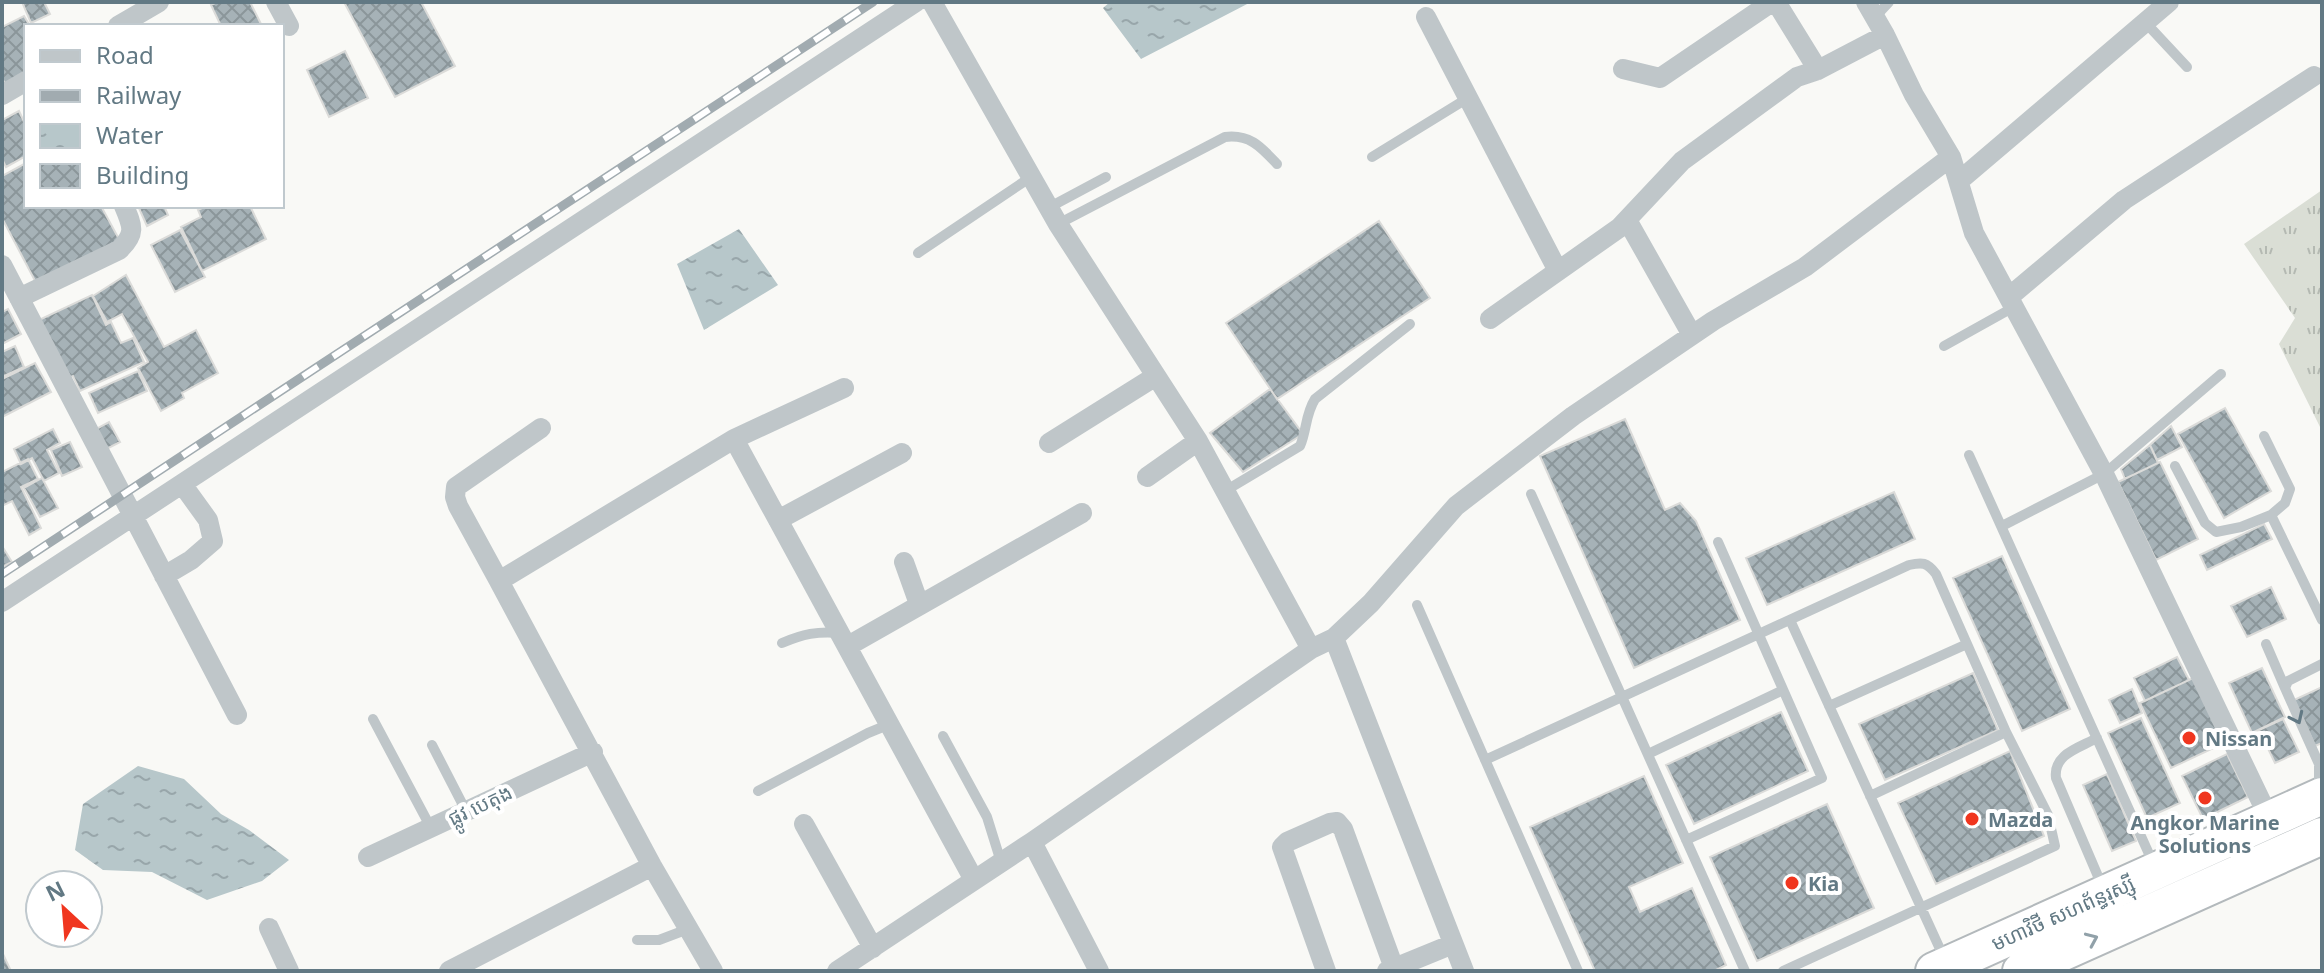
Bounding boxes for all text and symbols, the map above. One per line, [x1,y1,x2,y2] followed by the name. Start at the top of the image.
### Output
[24,24,284,208] legend
[96,38,154,71] text: Road
[96,78,182,111] text: Railway
[96,118,164,151] text: Water
[96,158,189,191] text: Building
[2287,709,2303,724] one-way arrow
[2205,725,2272,752] place label: Nissan
[2180,729,2198,747] marker: Nissan
[443,778,519,837] street label: ផ្លូវ បេតុង
[2196,789,2214,807] marker: Angkor Marine Solutions
[1988,806,2053,833] place label: Mazda
[2130,809,2280,859] place label: Angkor Marine Solutions
[1963,810,1981,828] marker: Mazda
[24,869,104,949] north arrow
[1987,869,2141,961] street label: មហាវិថី សហព័ន្ធរុស្ស៊ី
[1808,870,1839,897] place label: Kia
[40,873,69,908] text: N
[1783,874,1801,892] marker: Kia
[2084,933,2098,949] one-way arrow

